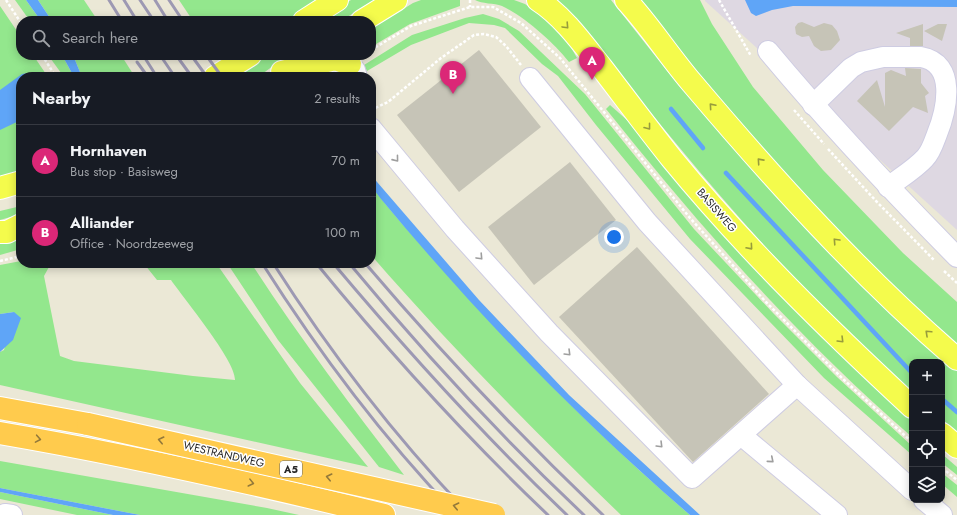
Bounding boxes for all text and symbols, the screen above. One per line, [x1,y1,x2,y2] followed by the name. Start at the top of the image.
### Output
[16,16,376,60] search box
[562,21,569,29] one-way arrow
[30,27,52,49] icon: search
[62,27,138,49] text: Search here
[579,47,605,80] pin: A
[440,61,466,94] pin: B
[32,86,90,110] text: Nearby
[314,89,360,108] text: 2 results
[710,104,717,111] one-way arrow
[643,123,650,130] one-way arrow
[70,140,147,162] text: Hornhaven
[40,151,50,170] text: A
[331,151,360,170] text: 70 m
[391,154,398,161] one-way arrow
[758,158,765,165] one-way arrow
[70,162,178,181] text: Bus stop · Basisweg
[693,185,741,236] street label: BASISWEG
[70,212,134,234] text: Alliander
[41,223,49,242] text: B
[325,223,360,242] text: 100 m
[604,227,624,247] your location
[70,234,194,253] text: Office · Noordzeeweg
[833,239,840,246] one-way arrow
[745,243,752,250] one-way arrow
[476,252,483,260] one-way arrow
[925,330,933,338] one-way arrow
[836,335,844,343] one-way arrow
[564,348,571,356] one-way arrow
[909,359,945,503] map controls
[909,359,945,395] button: +
[909,395,945,431] button: −
[909,431,945,467] button: locate
[35,434,42,443] one-way arrow
[158,436,165,444] one-way arrow
[182,437,267,471] street label: WESTRANDWEG
[655,440,663,448] one-way arrow
[766,455,773,462] one-way arrow
[280,461,302,477] road number: A5
[909,467,945,503] button: layers
[326,474,332,482] one-way arrow
[248,478,255,487] one-way arrow
[453,502,459,510] one-way arrow

